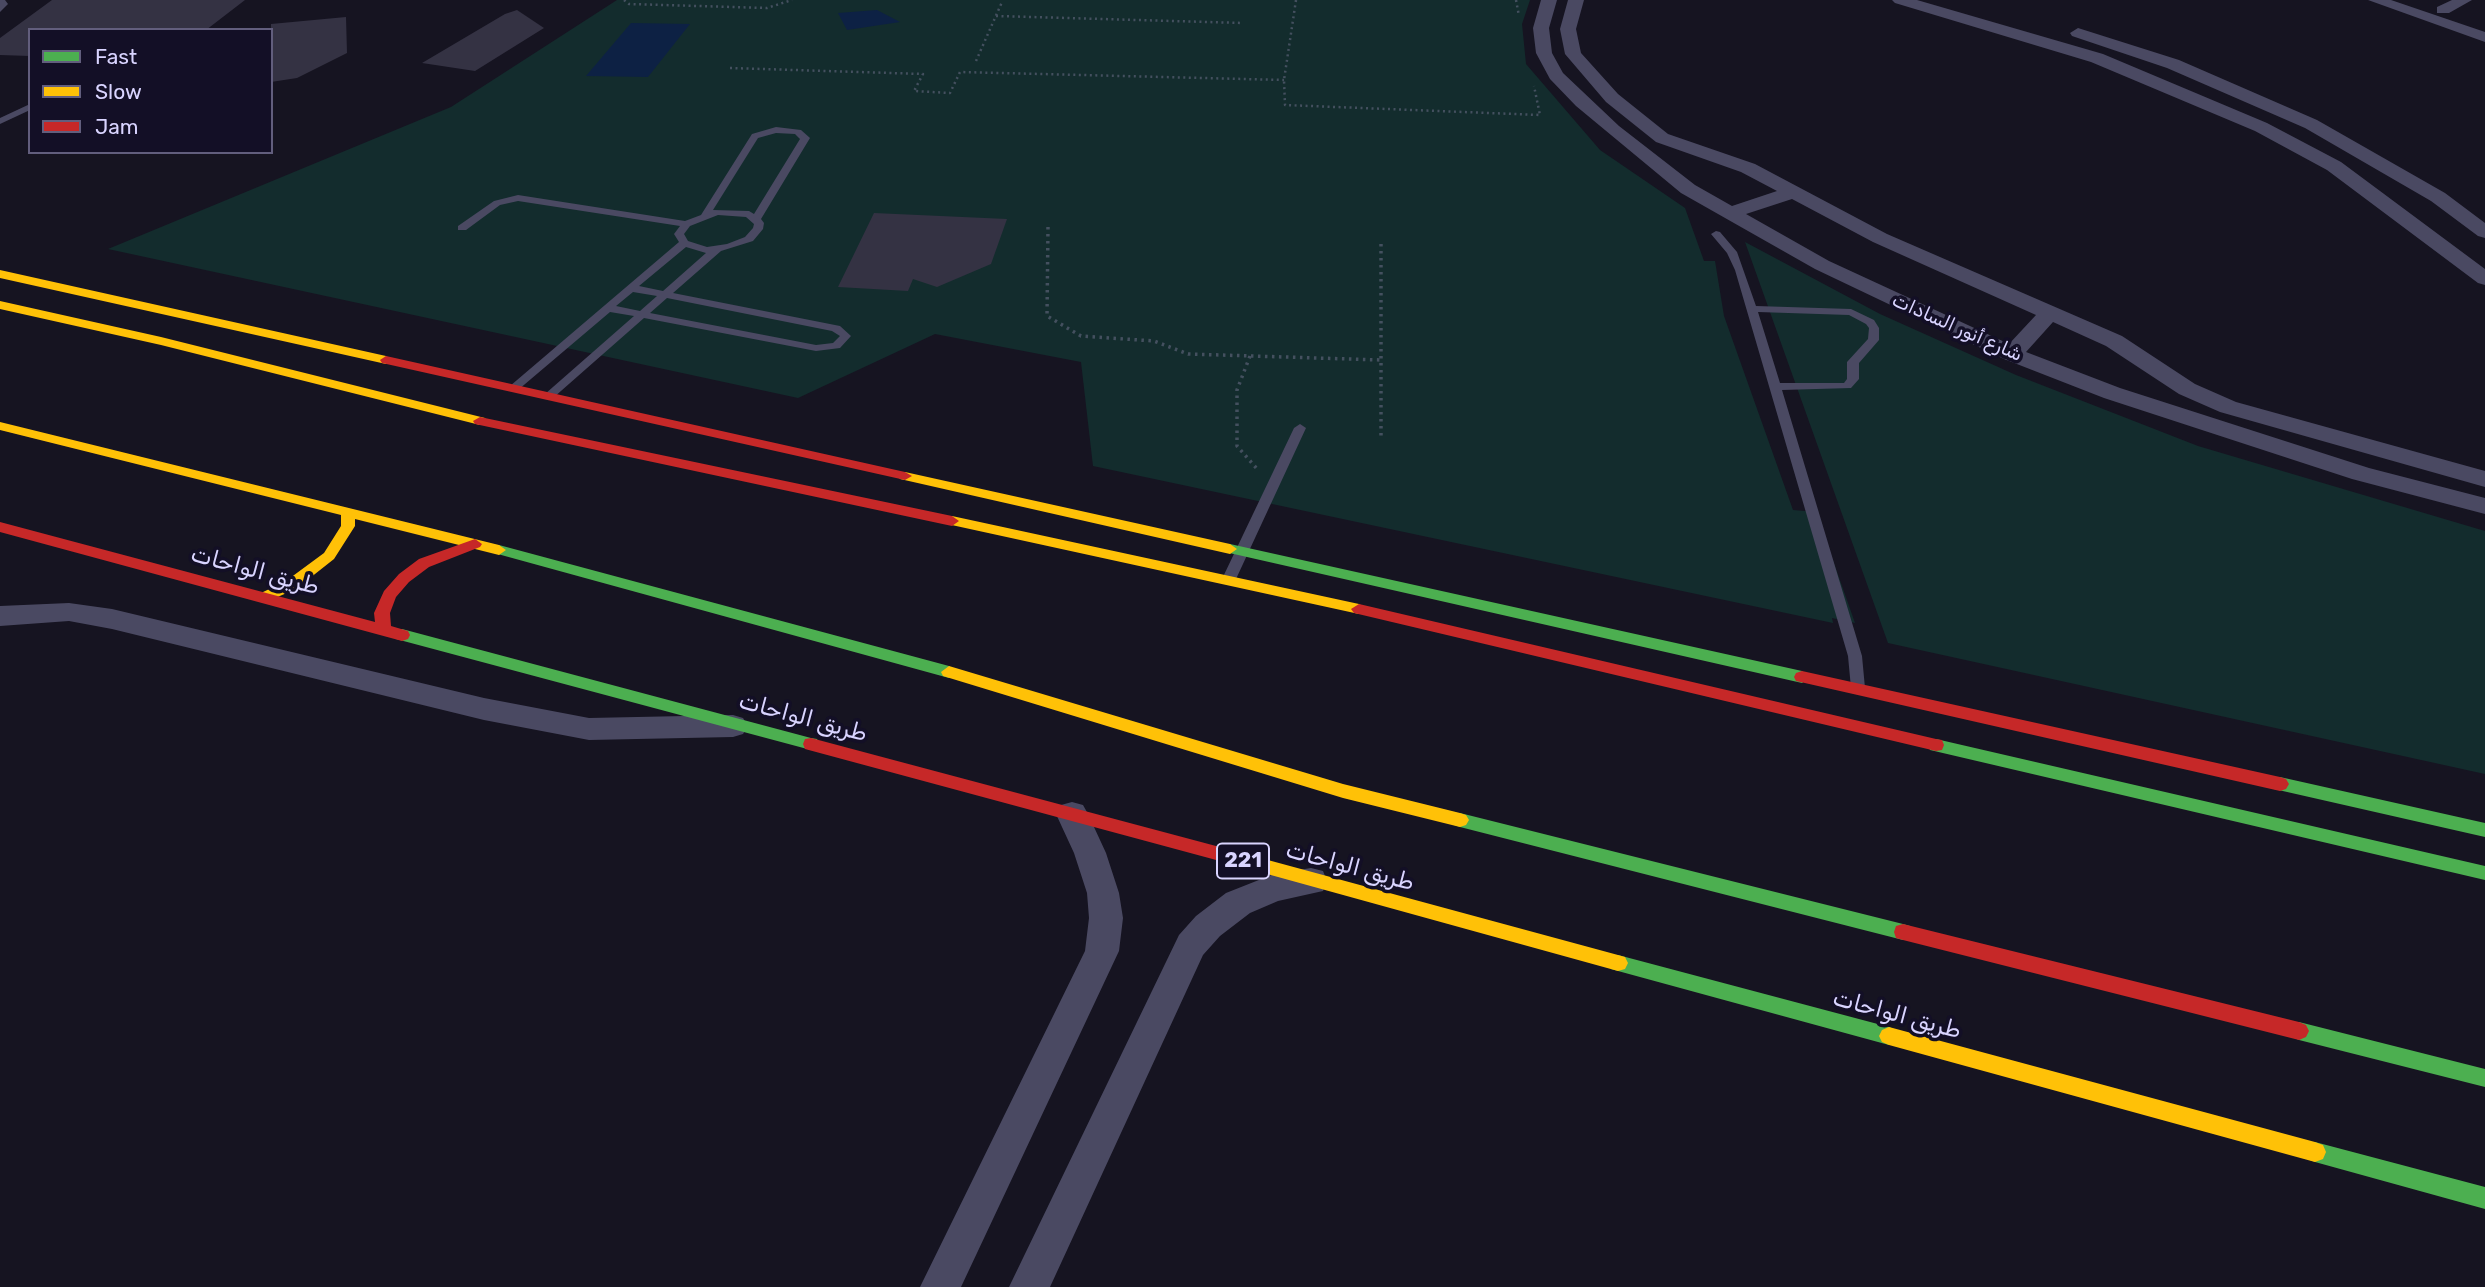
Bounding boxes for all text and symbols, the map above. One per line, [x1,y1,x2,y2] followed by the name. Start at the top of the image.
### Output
[28,28,273,154] legend
[95,44,137,69] text: Fast
[95,79,142,104] text: Slow
[95,114,139,139] text: Jam
[1888,289,2026,367] street label: شارع أنور السادات
[188,541,322,601] street label: طريق الواحات
[736,688,870,748] street label: طريق الواحات
[1283,837,1417,897] street label: طريق الواحات
[1217,844,1269,878] road number: 221
[1830,985,1964,1045] street label: طريق الواحات

